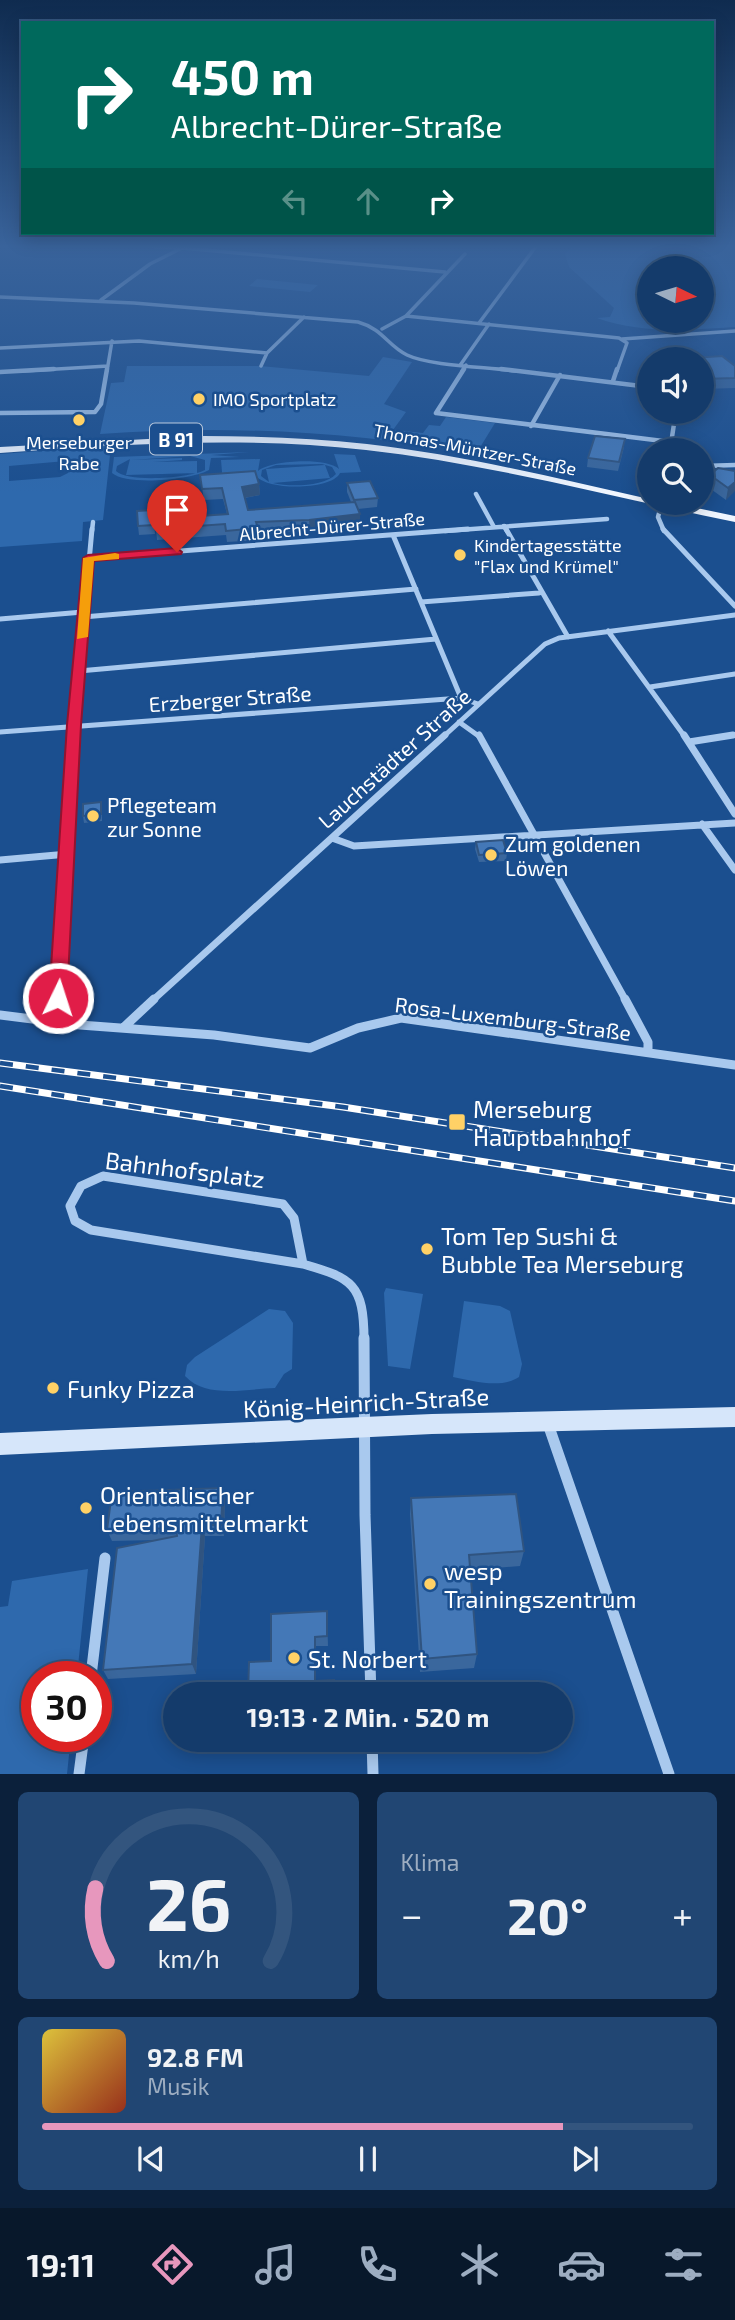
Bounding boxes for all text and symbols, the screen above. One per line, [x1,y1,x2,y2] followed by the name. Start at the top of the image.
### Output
[171,46,314,105] text: 450 m
[56,49,147,140] icon: right
[171,106,503,144] text: Albrecht-Dürer-Straße
[276,182,314,220] icon: left
[349,182,387,220] icon: ahead
[422,182,460,220] icon: right
[637,256,714,332] north arrow
[637,256,714,515] map controls
[637,347,714,424] button: sound
[213,388,336,410] place label: IMO Sportplatz
[191,391,207,407] marker: IMO Sportplatz
[71,412,87,428] marker: Merseburger Rabe
[372,419,578,479] street label: Thomas-Müntzer-Straße
[150,424,202,454] road number: B 91
[26,431,132,474] place label: Merseburger Rabe
[637,438,714,515] button: search
[147,480,207,552] pin
[158,491,196,529] icon: arrive
[238,507,426,545] street label: Albrecht-Dürer-Straße
[474,534,622,577] place label: Kindertagesstätte "Flax und Krümel"
[452,547,468,563] marker: Kindertagesstätte "Flax und Krümel"
[148,680,312,716] street label: Erzberger Straße
[313,683,475,833] street label: Lauchstädter Straße
[107,792,217,841] place label: Pflegeteam zur Sonne
[85,808,101,824] marker: Pflegeteam zur Sonne
[505,831,641,880] place label: Zum goldenen Löwen
[483,847,499,863] marker: Zum goldenen Löwen
[21,961,95,1035] position arrow
[393,991,633,1045] street label: Rosa-Luxemburg-Straße
[473,1094,631,1151] place label: Merseburg Hauptbahnhof
[447,1112,467,1132] marker: Merseburg Hauptbahnhof
[104,1145,266,1193] street label: Bahnhofsplatz
[441,1221,683,1278] place label: Tom Tep Sushi & Bubble Tea Merseburg
[419,1241,435,1257] marker: Tom Tep Sushi & Bubble Tea Merseburg
[67,1374,195,1403] place label: Funky Pizza
[45,1380,61,1396] marker: Funky Pizza
[242,1381,490,1423] street label: König-Heinrich-Straße
[100,1480,308,1537] place label: Orientalischer Lebensmittelmarkt
[78,1500,94,1516] marker: Orientalischer Lebensmittelmarkt
[444,1556,636,1613] place label: wesp Trainingszentrum
[422,1576,438,1592] marker: wesp Trainingszentrum
[308,1644,427,1673] place label: St. Norbert
[286,1650,302,1666] marker: St. Norbert
[21,1661,112,1752] speed limit sign: 30
[247,1701,489,1732] text: 19:13 · 2 Min. · 520 m
[401,1848,459,1876] text: Klima
[146,1859,231,1947] text: 26
[507,1883,588,1945] text: 20°
[401,1891,423,1937] text: −
[672,1891,693,1937] text: +
[157,1943,219,1973] text: km/h
[147,2041,244,2072] text: 92.8 FM
[147,2072,209,2100] text: Musik
[132,2140,170,2178] icon: previous
[349,2140,387,2178] icon: pause
[566,2140,604,2178] icon: next
[148,2240,197,2289] icon: directions
[251,2240,300,2289] icon: music
[353,2240,402,2289] icon: phone
[455,2240,504,2289] icon: climate
[557,2240,606,2289] icon: car
[659,2240,708,2289] icon: filters
[27,2245,95,2283] text: 19:11

